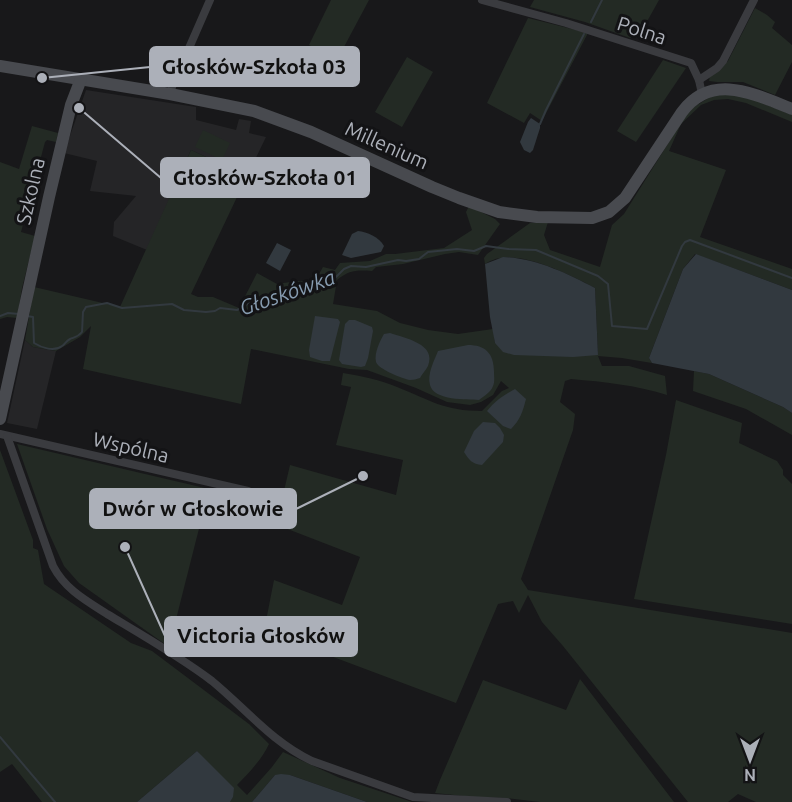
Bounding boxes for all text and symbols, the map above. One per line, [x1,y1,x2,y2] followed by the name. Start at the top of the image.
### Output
[614,11,670,49] street label: Polna
[150,47,359,86] callout: Głosków-Szkoła 03
[162,54,346,78] text: Głosków-Szkoła 03
[342,116,432,174] street label: Millenium
[11,155,49,227] street label: Szkolna
[161,158,369,197] callout: Głosków-Szkoła 01
[173,165,357,189] text: Głosków-Szkoła 01
[236,264,338,320] water label: Głoskówka
[91,427,171,467] street label: Wspólna
[90,489,296,528] callout: Dwór w Głoskowie
[102,496,284,520] text: Dwór w Głoskowie
[165,617,357,656] callout: Victoria Głosków
[177,623,346,647] text: Victoria Głosków
[720,730,780,790] north arrow
[744,766,756,784] text: N

